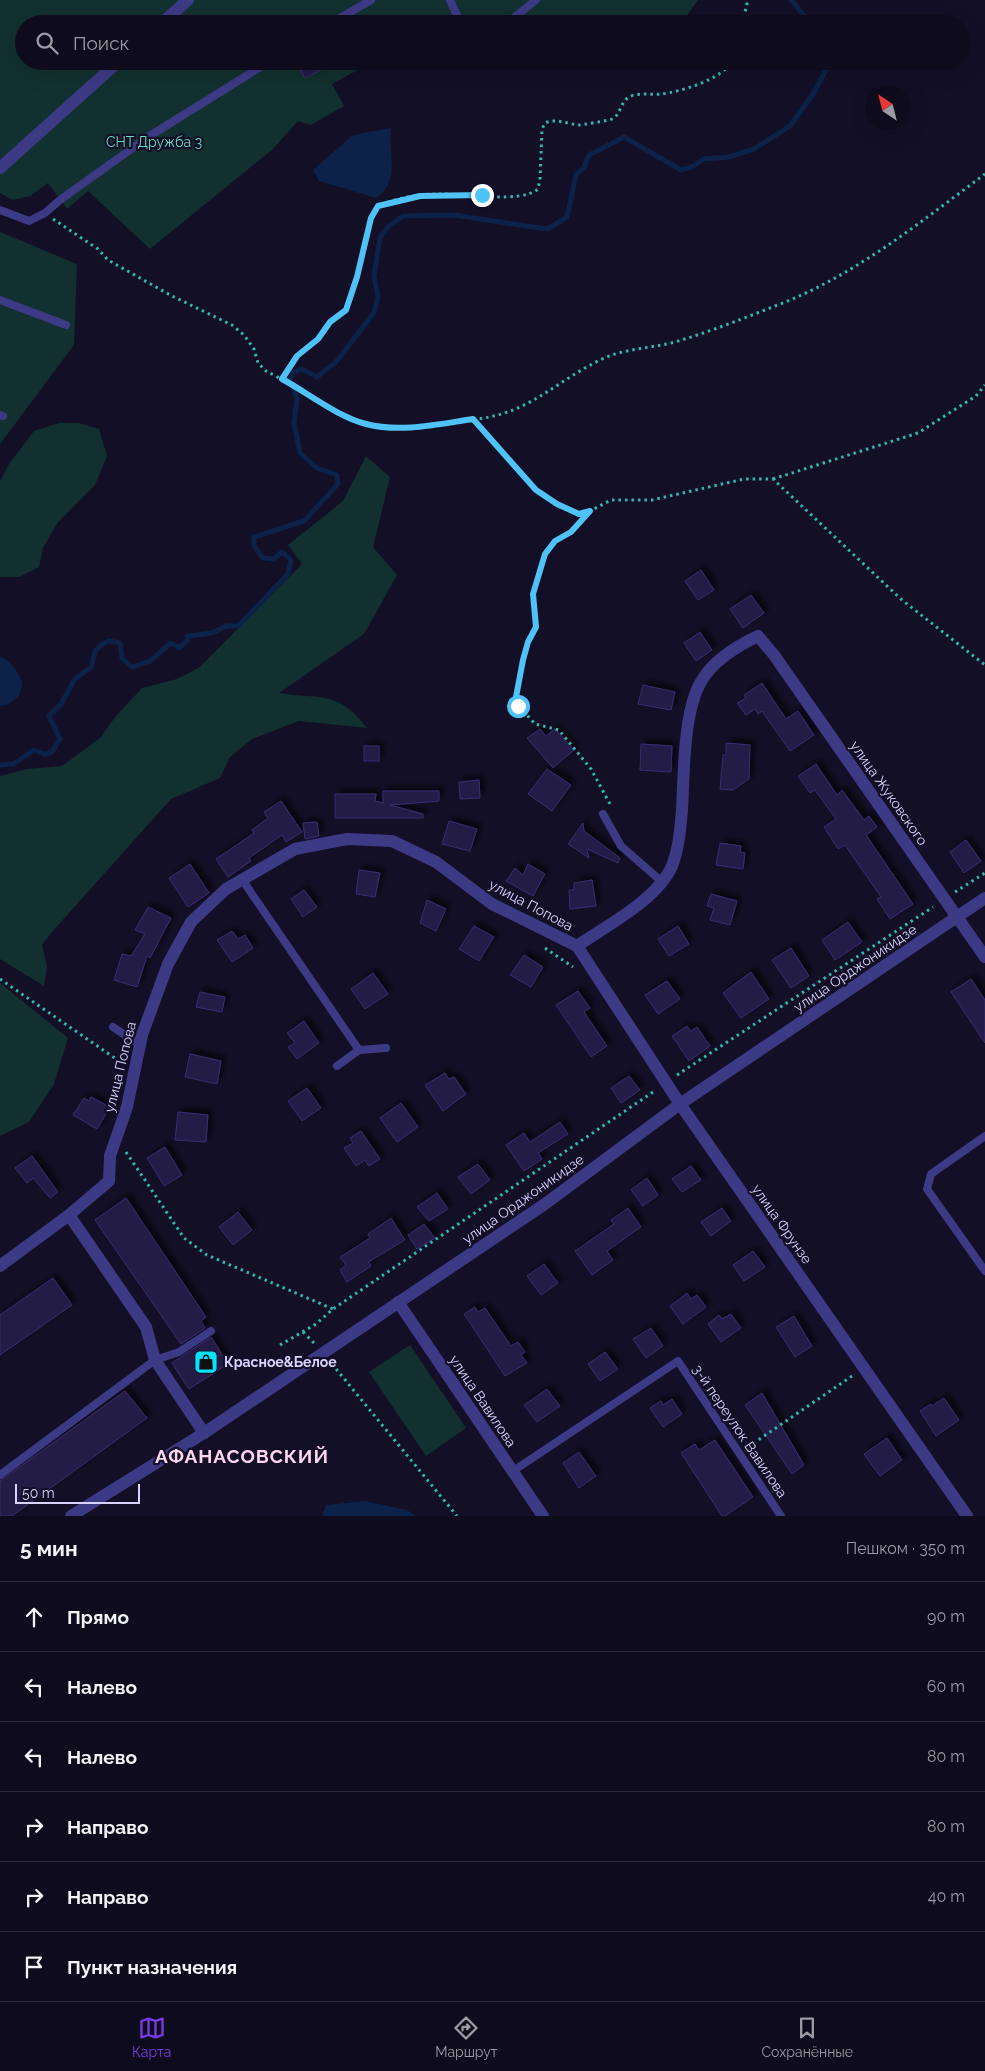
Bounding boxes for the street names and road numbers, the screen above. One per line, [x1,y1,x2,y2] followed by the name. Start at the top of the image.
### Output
[847,738,931,848] street label: улица Жуковского
[486,876,576,934] street label: улица Попова
[791,921,919,1015] street label: улица Орджоникидзе
[101,1020,139,1114] street label: улица Попова
[459,1151,587,1247] street label: улица Орджоникидзе
[749,1181,815,1267] street label: улица Фрунзе
[446,1352,520,1450] street label: улица Вавилова
[689,1361,791,1501] street label: 3-й переулок Вавилова

